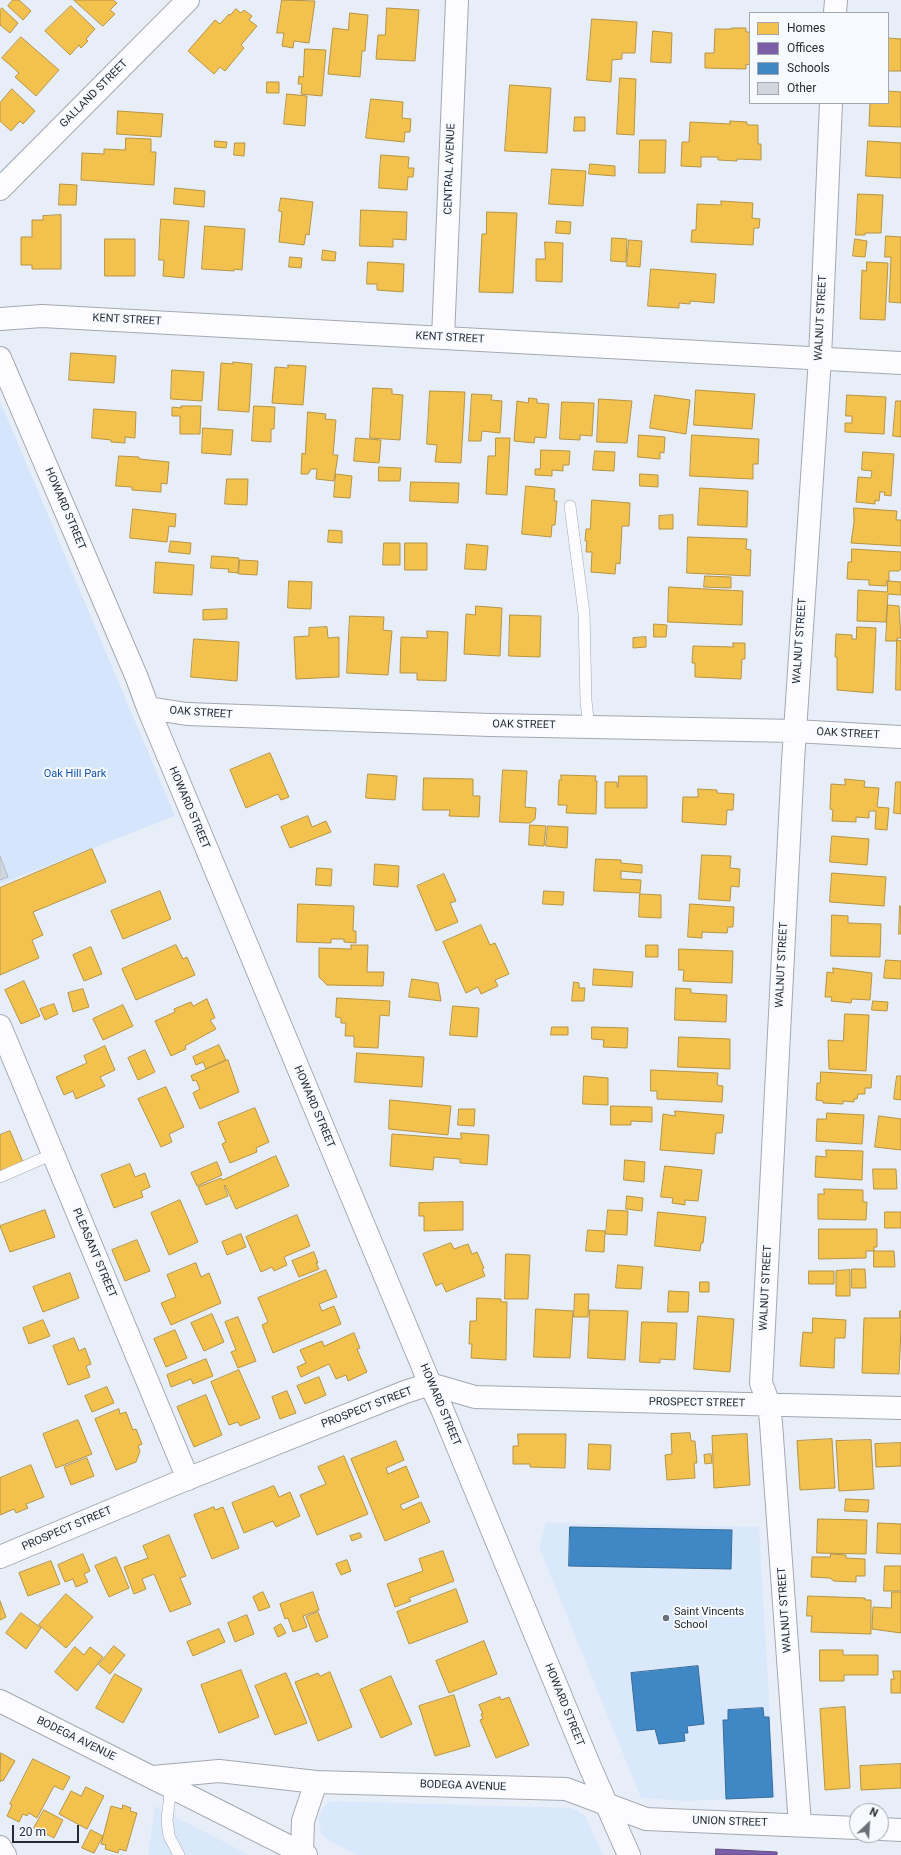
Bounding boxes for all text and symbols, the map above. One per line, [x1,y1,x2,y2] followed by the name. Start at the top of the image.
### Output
[749,12,889,104] legend
[787,21,825,35] text: Homes
[787,41,824,55] text: Offices
[57,57,131,131] street label: GALLAND STREET
[787,61,830,75] text: Schools
[787,81,816,95] text: Other
[442,123,458,215] street label: CENTRAL AVENUE
[812,275,830,361] street label: WALNUT STREET
[92,312,162,328] street label: KENT STREET
[415,330,485,346] street label: KENT STREET
[42,466,88,552] street label: HOWARD STREET
[790,598,810,684] street label: WALNUT STREET
[169,704,233,722] street label: OAK STREET
[492,718,556,732] street label: OAK STREET
[816,726,880,742] street label: OAK STREET
[166,765,212,851] street label: HOWARD STREET
[44,767,106,781] park label: Oak Hill Park
[773,922,791,1008] street label: WALNUT STREET
[291,1064,337,1150] street label: HOWARD STREET
[69,1206,119,1300] street label: PLEASANT STREET
[757,1245,775,1331] street label: WALNUT STREET
[417,1362,463,1448] street label: HOWARD STREET
[320,1385,414,1431] street label: PROSPECT STREET
[649,1396,745,1410] street label: PROSPECT STREET
[20,1504,114,1554] street label: PROSPECT STREET
[775,1567,795,1653] street label: WALNUT STREET
[674,1605,744,1631] place label: Saint Vincents School
[661,1613,671,1623] marker: Saint Vincents School
[541,1662,587,1748] street label: HOWARD STREET
[34,1714,118,1764] street label: BODEGA AVENUE
[420,1778,506,1794] street label: BODEGA AVENUE
[849,1803,889,1843] north arrow
[868,1805,880,1820] text: N
[692,1814,768,1830] street label: UNION STREET
[14,1817,81,1843] scale bar
[19,1825,46,1839] text: 20 m

